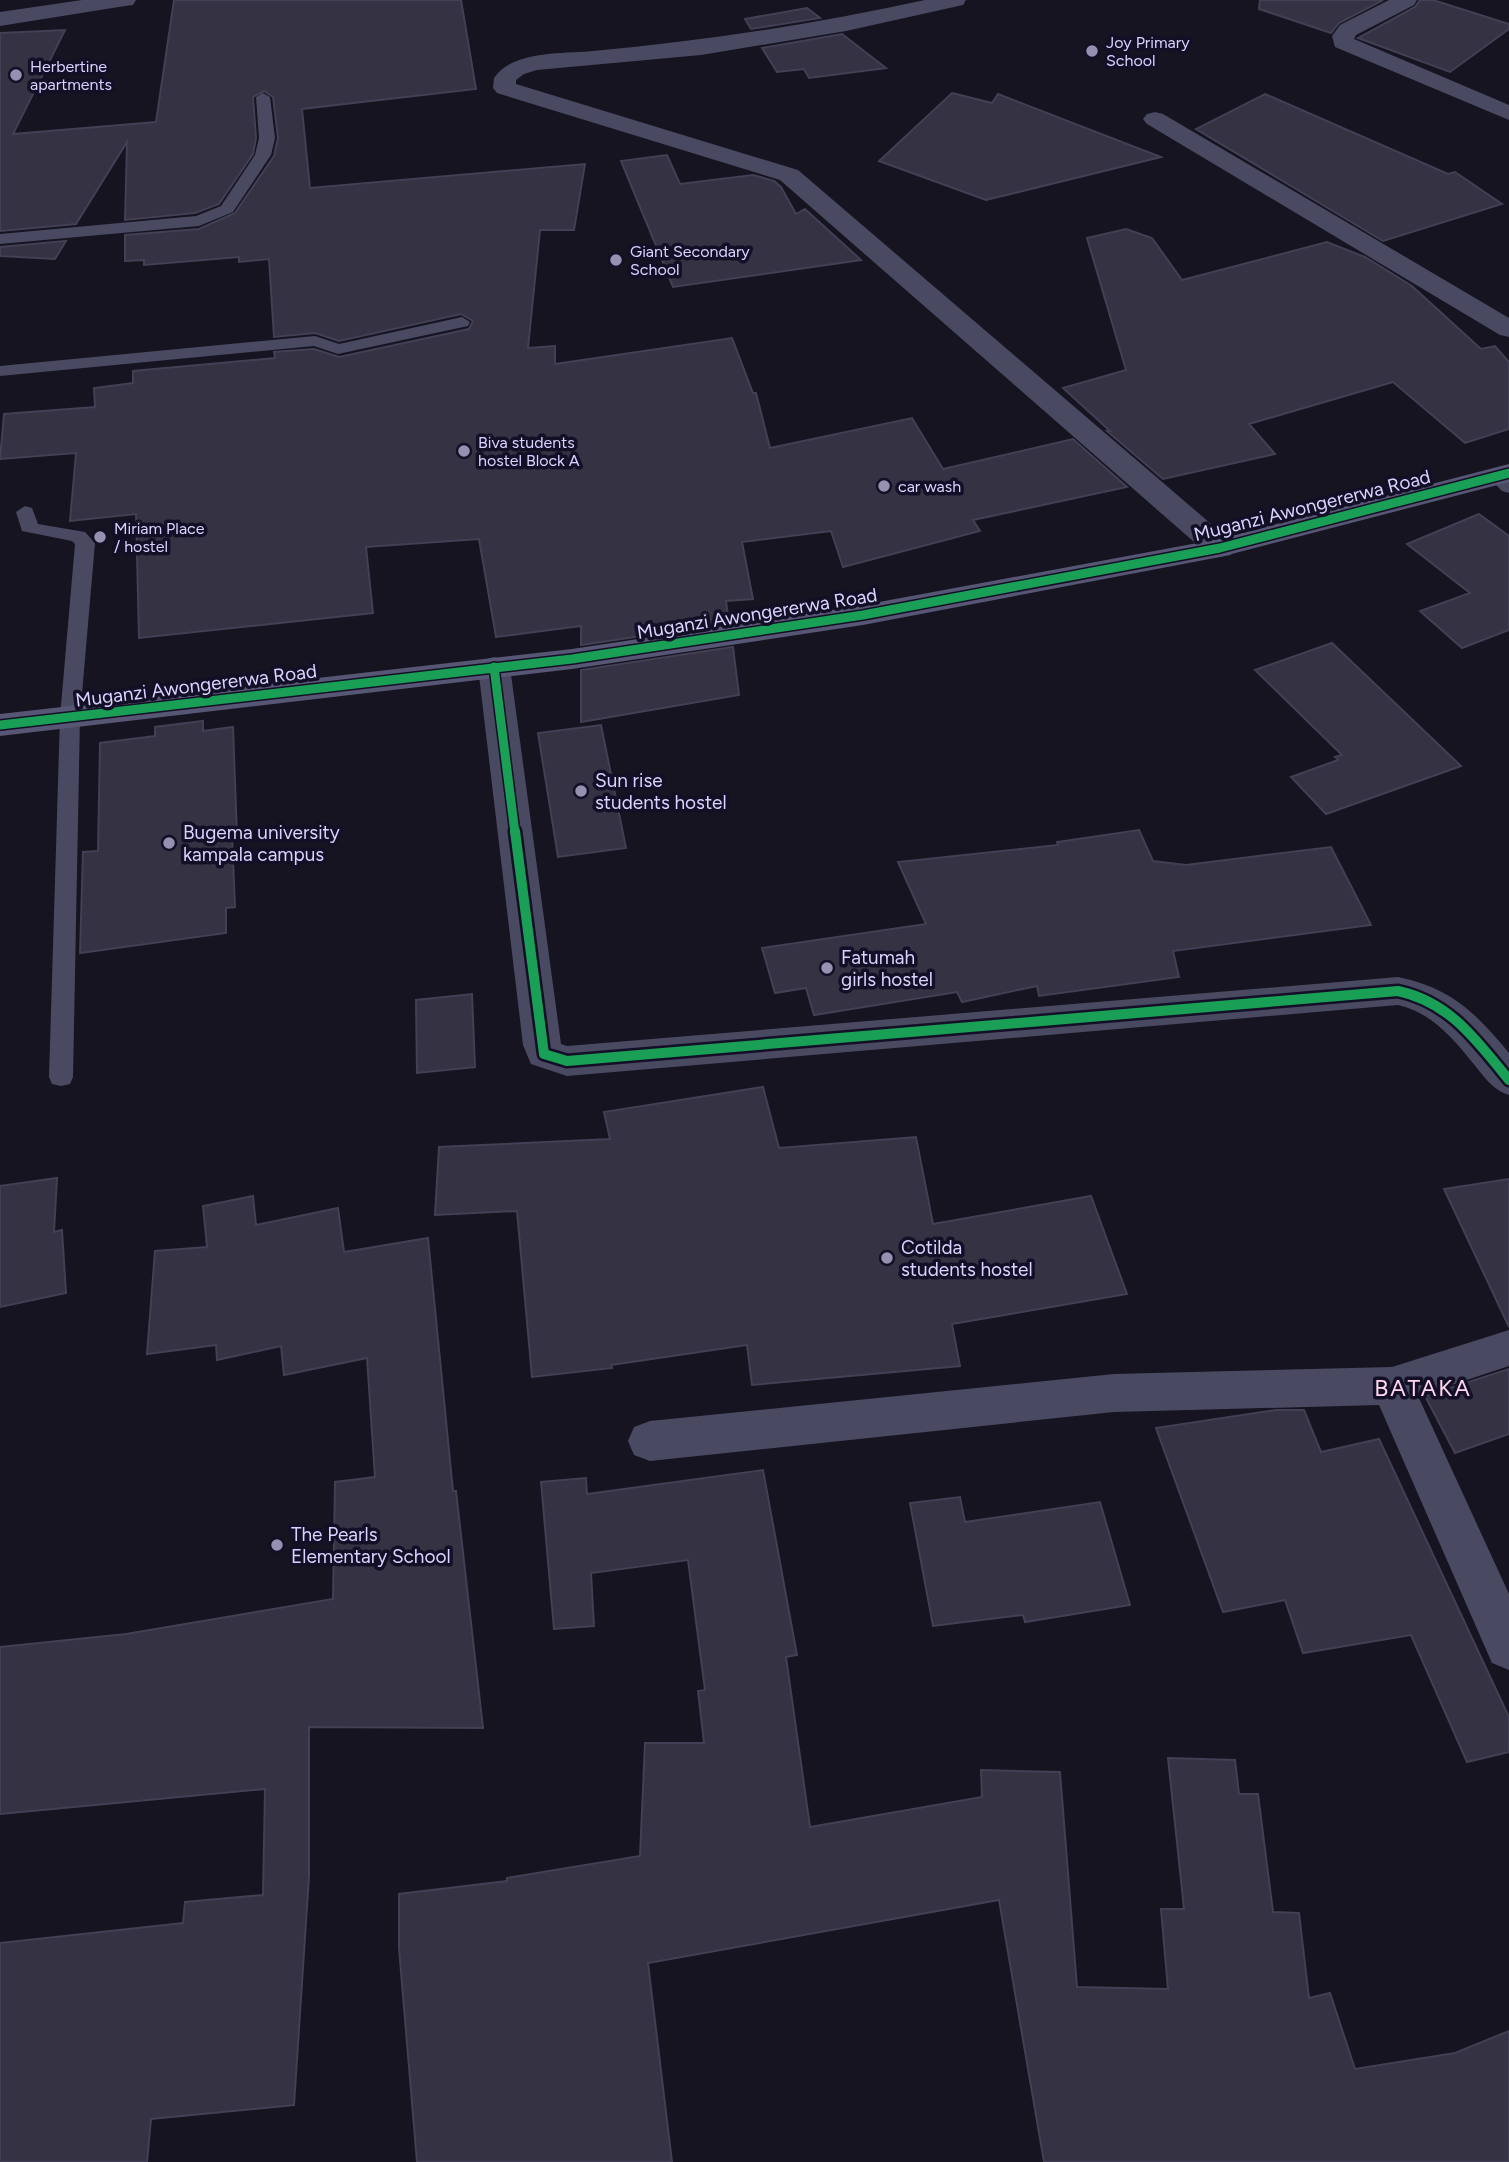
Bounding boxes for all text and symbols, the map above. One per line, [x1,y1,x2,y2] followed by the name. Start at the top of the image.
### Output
[1106,33,1190,70] place label: Joy Primary School
[1084,43,1100,59] marker: Joy Primary School
[30,57,112,94] place label: Herbertine apartments
[8,67,24,83] marker: Herbertine apartments
[630,242,750,279] place label: Giant Secondary School
[608,252,624,268] marker: Giant Secondary School
[478,433,580,470] place label: Biva students hostel Block A
[456,443,472,459] marker: Biva students hostel Block A
[1191,465,1433,546] street label: Muganzi Awongererwa Road
[898,477,961,496] place label: car wash
[876,478,892,494] marker: car wash
[114,519,205,556] place label: Miriam Place / hostel
[92,529,108,545] marker: Miriam Place / hostel
[635,583,879,644] street label: Muganzi Awongererwa Road
[74,659,318,712] street label: Muganzi Awongererwa Road
[595,769,727,814] place label: Sun rise students hostel
[573,783,589,799] marker: Sun rise students hostel
[183,821,340,866] place label: Bugema university kampala campus
[161,835,177,851] marker: Bugema university kampala campus
[841,946,933,991] place label: Fatumah girls hostel
[819,960,835,976] marker: Fatumah girls hostel
[901,1236,1033,1281] place label: Cotilda students hostel
[879,1250,895,1266] marker: Cotilda students hostel
[1374,1374,1472,1402] district label: BATAKA
[291,1523,451,1568] place label: The Pearls Elementary School
[269,1537,285,1553] marker: The Pearls Elementary School

